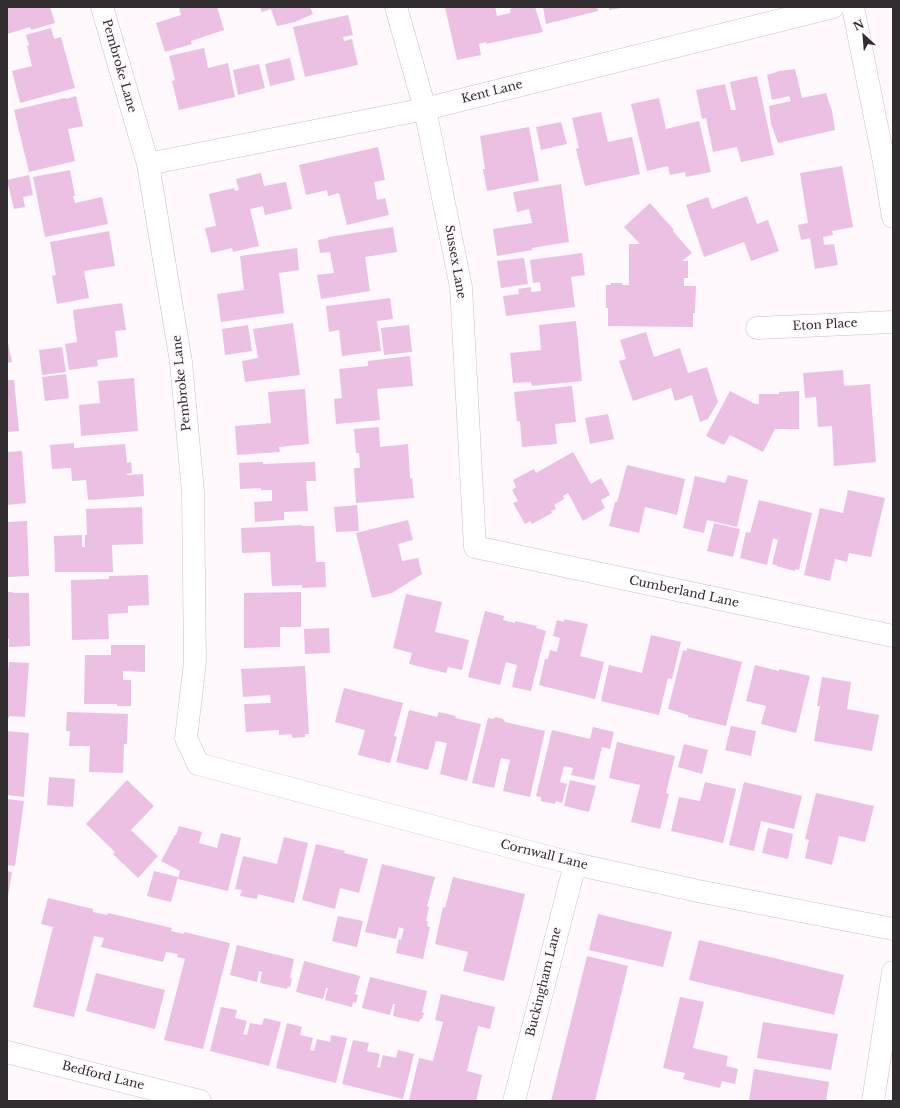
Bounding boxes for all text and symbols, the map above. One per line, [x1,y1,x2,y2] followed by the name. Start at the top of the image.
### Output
[844,16,884,56] north arrow
[851,17,866,34] text: N
[99,18,139,114] street label: Pembroke Lane
[460,77,524,107] street label: Kent Lane
[441,224,469,300] street label: Sussex Lane
[792,316,858,334] street label: Eton Place
[170,334,194,432] street label: Pembroke Lane
[628,573,740,611] street label: Cumberland Lane
[499,837,589,873] street label: Cornwall Lane
[523,926,565,1038] street label: Buckingham Lane
[60,1059,146,1093] street label: Bedford Lane

